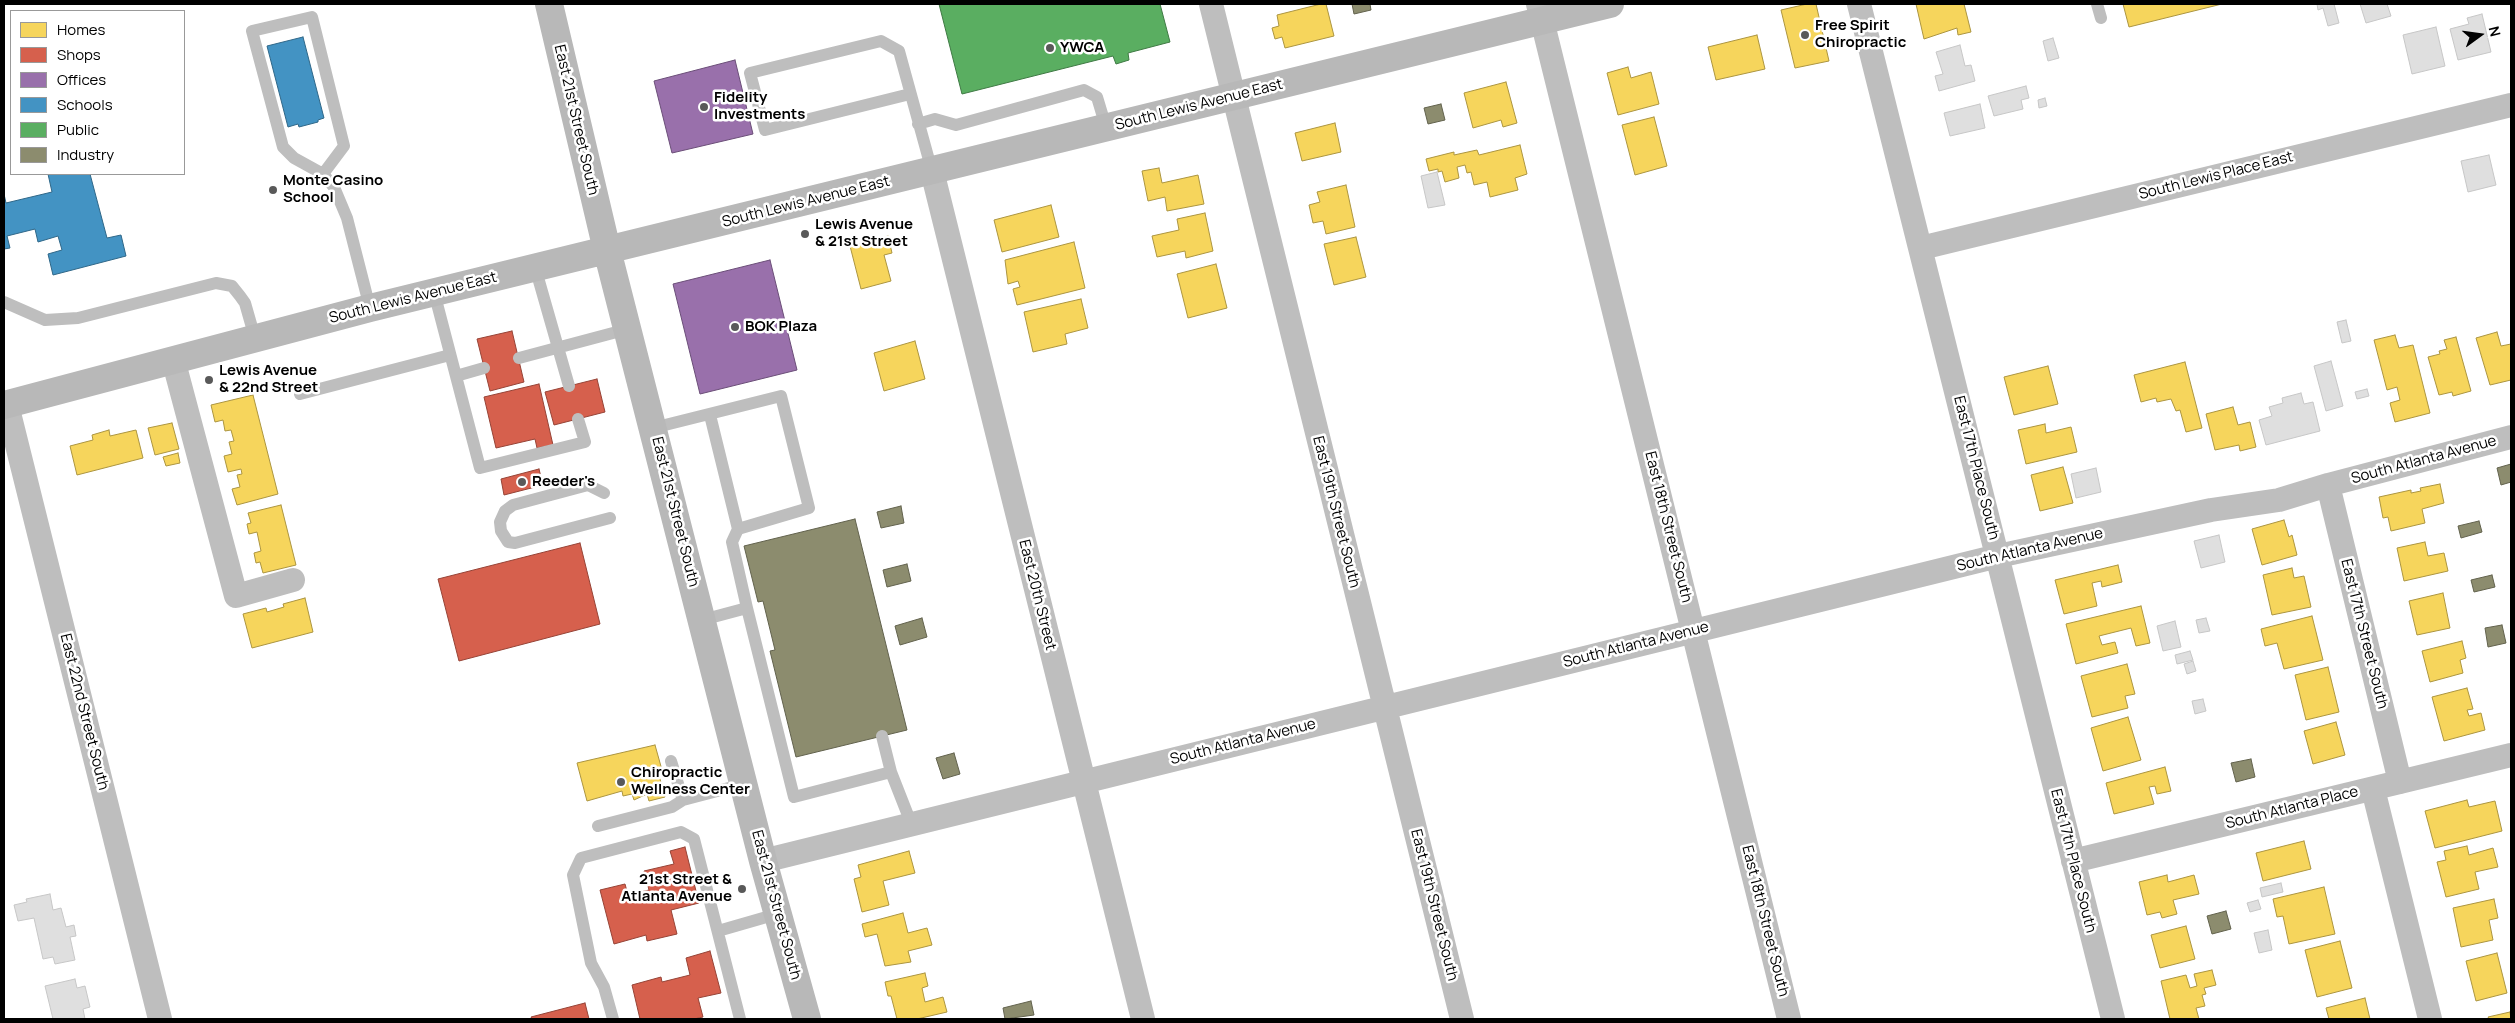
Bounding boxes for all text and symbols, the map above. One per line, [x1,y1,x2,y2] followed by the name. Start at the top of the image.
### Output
[10,10,185,175] legend
[2455,10,2505,60] north arrow
[1815,17,1906,52] place label: Free Spirit Chiropractic
[57,19,105,40] text: Homes
[2485,24,2505,38] text: N
[1799,29,1811,41] marker: Free Spirit Chiropractic
[1060,39,1104,57] place label: YWCA
[1044,42,1056,54] marker: YWCA
[550,43,602,197] street label: East 21st Street South
[57,44,101,65] text: Shops
[57,69,106,90] text: Offices
[1113,75,1285,135] street label: South Lewis Avenue East
[714,89,805,124] place label: Fidelity Investments
[57,94,113,115] text: Schools
[698,101,710,113] marker: Fidelity Investments
[57,119,99,140] text: Public
[57,144,114,165] text: Industry
[2137,148,2295,204] street label: South Lewis Place East
[283,172,383,207] place label: Monte Casino School
[720,172,892,232] street label: South Lewis Avenue East
[267,184,279,196] marker: Monte Casino School
[815,216,913,251] place label: Lewis Avenue & 21st Street
[799,228,811,240] marker: Lewis Avenue & 21st Street
[327,268,499,328] street label: South Lewis Avenue East
[745,318,817,336] place label: BOK Plaza
[729,321,741,333] marker: BOK Plaza
[219,362,318,397] place label: Lewis Avenue & 22nd Street
[203,374,215,386] marker: Lewis Avenue & 22nd Street
[1949,394,2003,542] street label: East 17th Place South
[2349,432,2499,488] street label: South Atlanta Avenue
[1308,434,1364,590] street label: East 19th Street South
[648,435,702,589] street label: East 21st Street South
[1640,450,1696,604] street label: East 18th Street South
[532,473,595,491] place label: Reeder's
[516,476,528,488] marker: Reeder's
[1955,524,2105,576] street label: South Atlanta Avenue
[1015,538,1059,652] street label: East 20th Street
[2337,557,2391,711] street label: East 17th Street South
[1561,618,1711,672] street label: South Atlanta Avenue
[56,632,112,792] street label: East 22nd Street South
[1168,715,1318,769] street label: South Atlanta Avenue
[631,764,750,799] place label: Chiropractic Wellness Center
[615,776,627,788] marker: Chiropractic Wellness Center
[2224,783,2360,833] street label: South Atlanta Place
[2046,787,2100,935] street label: East 17th Place South
[1406,827,1462,983] street label: East 19th Street South
[747,828,805,982] street label: East 21st Street South
[1737,844,1793,998] street label: East 18th Street South
[621,871,732,906] place label: 21st Street & Atlanta Avenue
[736,883,748,895] marker: 21st Street & Atlanta Avenue

